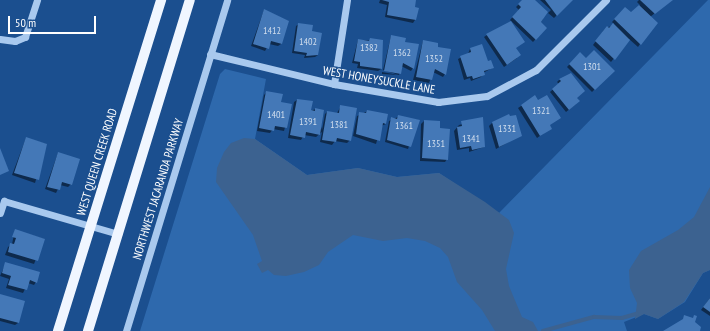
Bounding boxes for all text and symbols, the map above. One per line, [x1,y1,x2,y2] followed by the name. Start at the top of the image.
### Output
[10,8,98,34] scale bar
[15,15,36,30] text: 50 m
[263,25,281,37] house number: 1412
[299,36,317,48] house number: 1402
[360,42,378,54] house number: 1382
[393,47,411,59] house number: 1362
[425,53,443,65] house number: 1352
[583,61,601,73] house number: 1301
[322,63,436,97] street label: WEST HONEYSUCKLE LANE
[532,105,550,117] house number: 1321
[74,106,120,218] street label: WEST QUEEN CREEK ROAD
[267,109,285,121] house number: 1401
[130,116,186,262] street label: NORTHWEST JACARANDA PARKWAY
[299,116,317,128] house number: 1391
[330,119,348,131] house number: 1381
[395,120,413,132] house number: 1361
[498,123,516,135] house number: 1331
[462,133,480,145] house number: 1341
[427,138,445,150] house number: 1351

